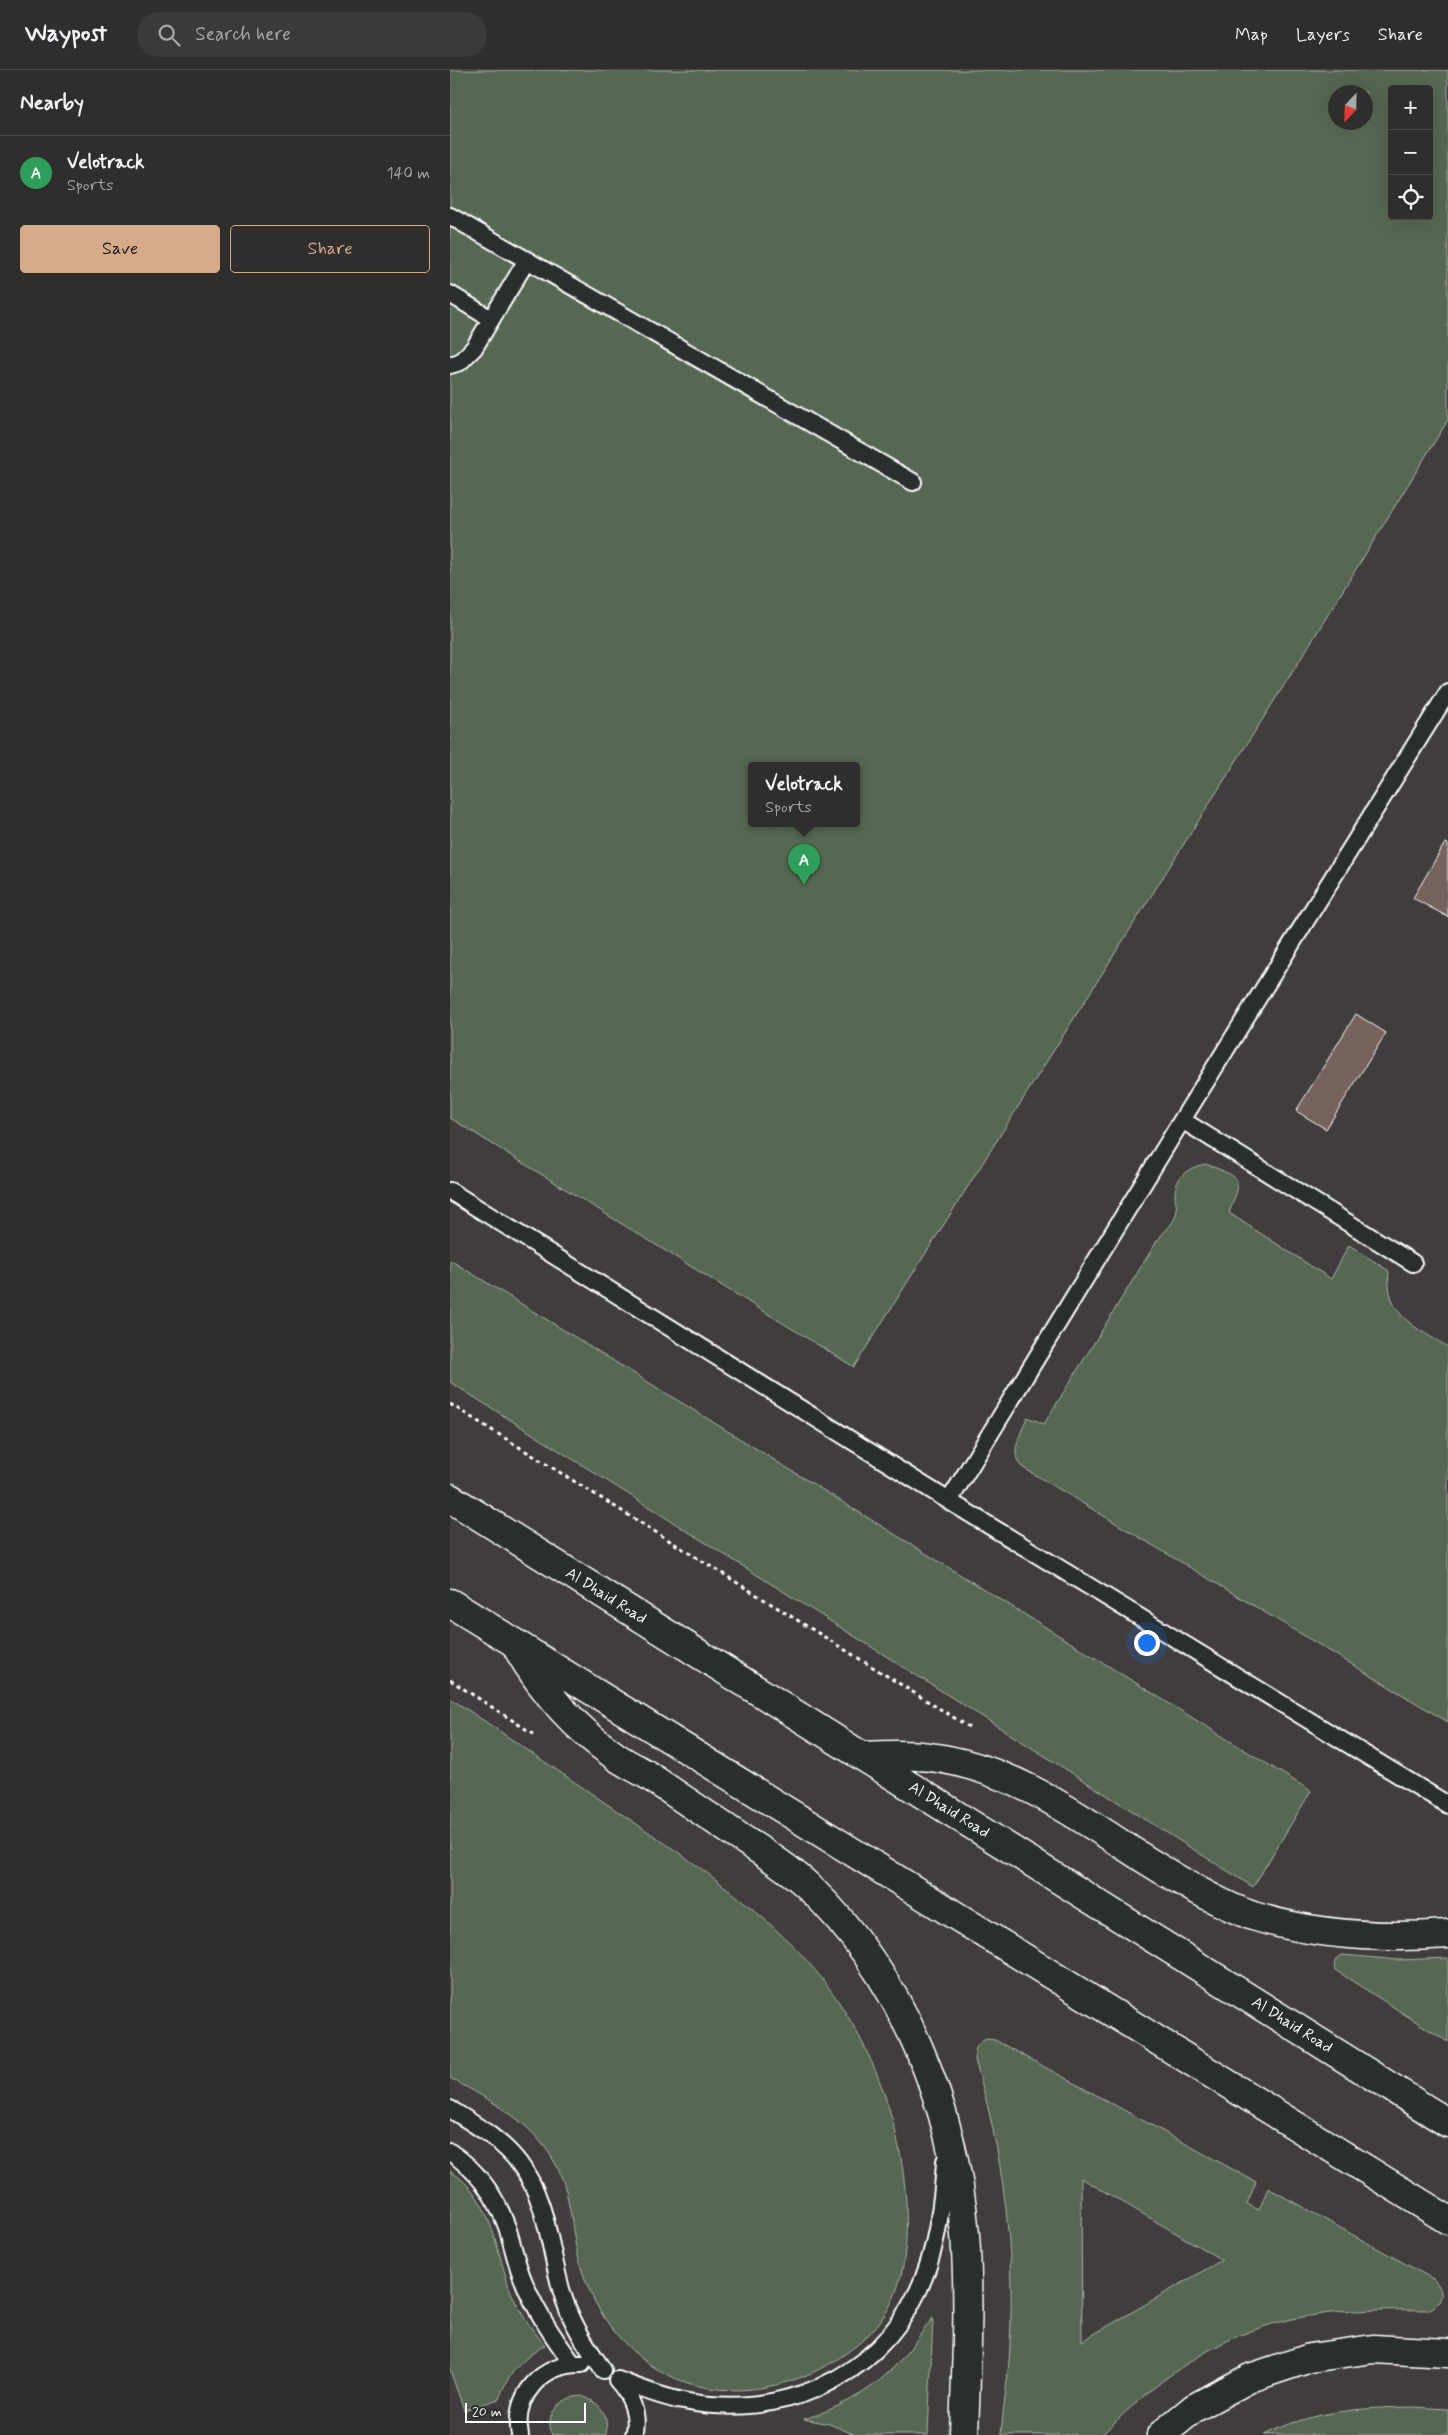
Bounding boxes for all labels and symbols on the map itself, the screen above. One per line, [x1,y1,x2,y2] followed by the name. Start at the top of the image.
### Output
[1328,85,1373,130] north arrow
[788,844,820,885] pin: A
[562,1563,650,1629] street label: Al Dhaid Road
[1134,1630,1160,1656] your location
[905,1777,993,1843] street label: Al Dhaid Road
[1248,1992,1336,2058] street label: Al Dhaid Road
[465,2400,586,2423] scale bar

